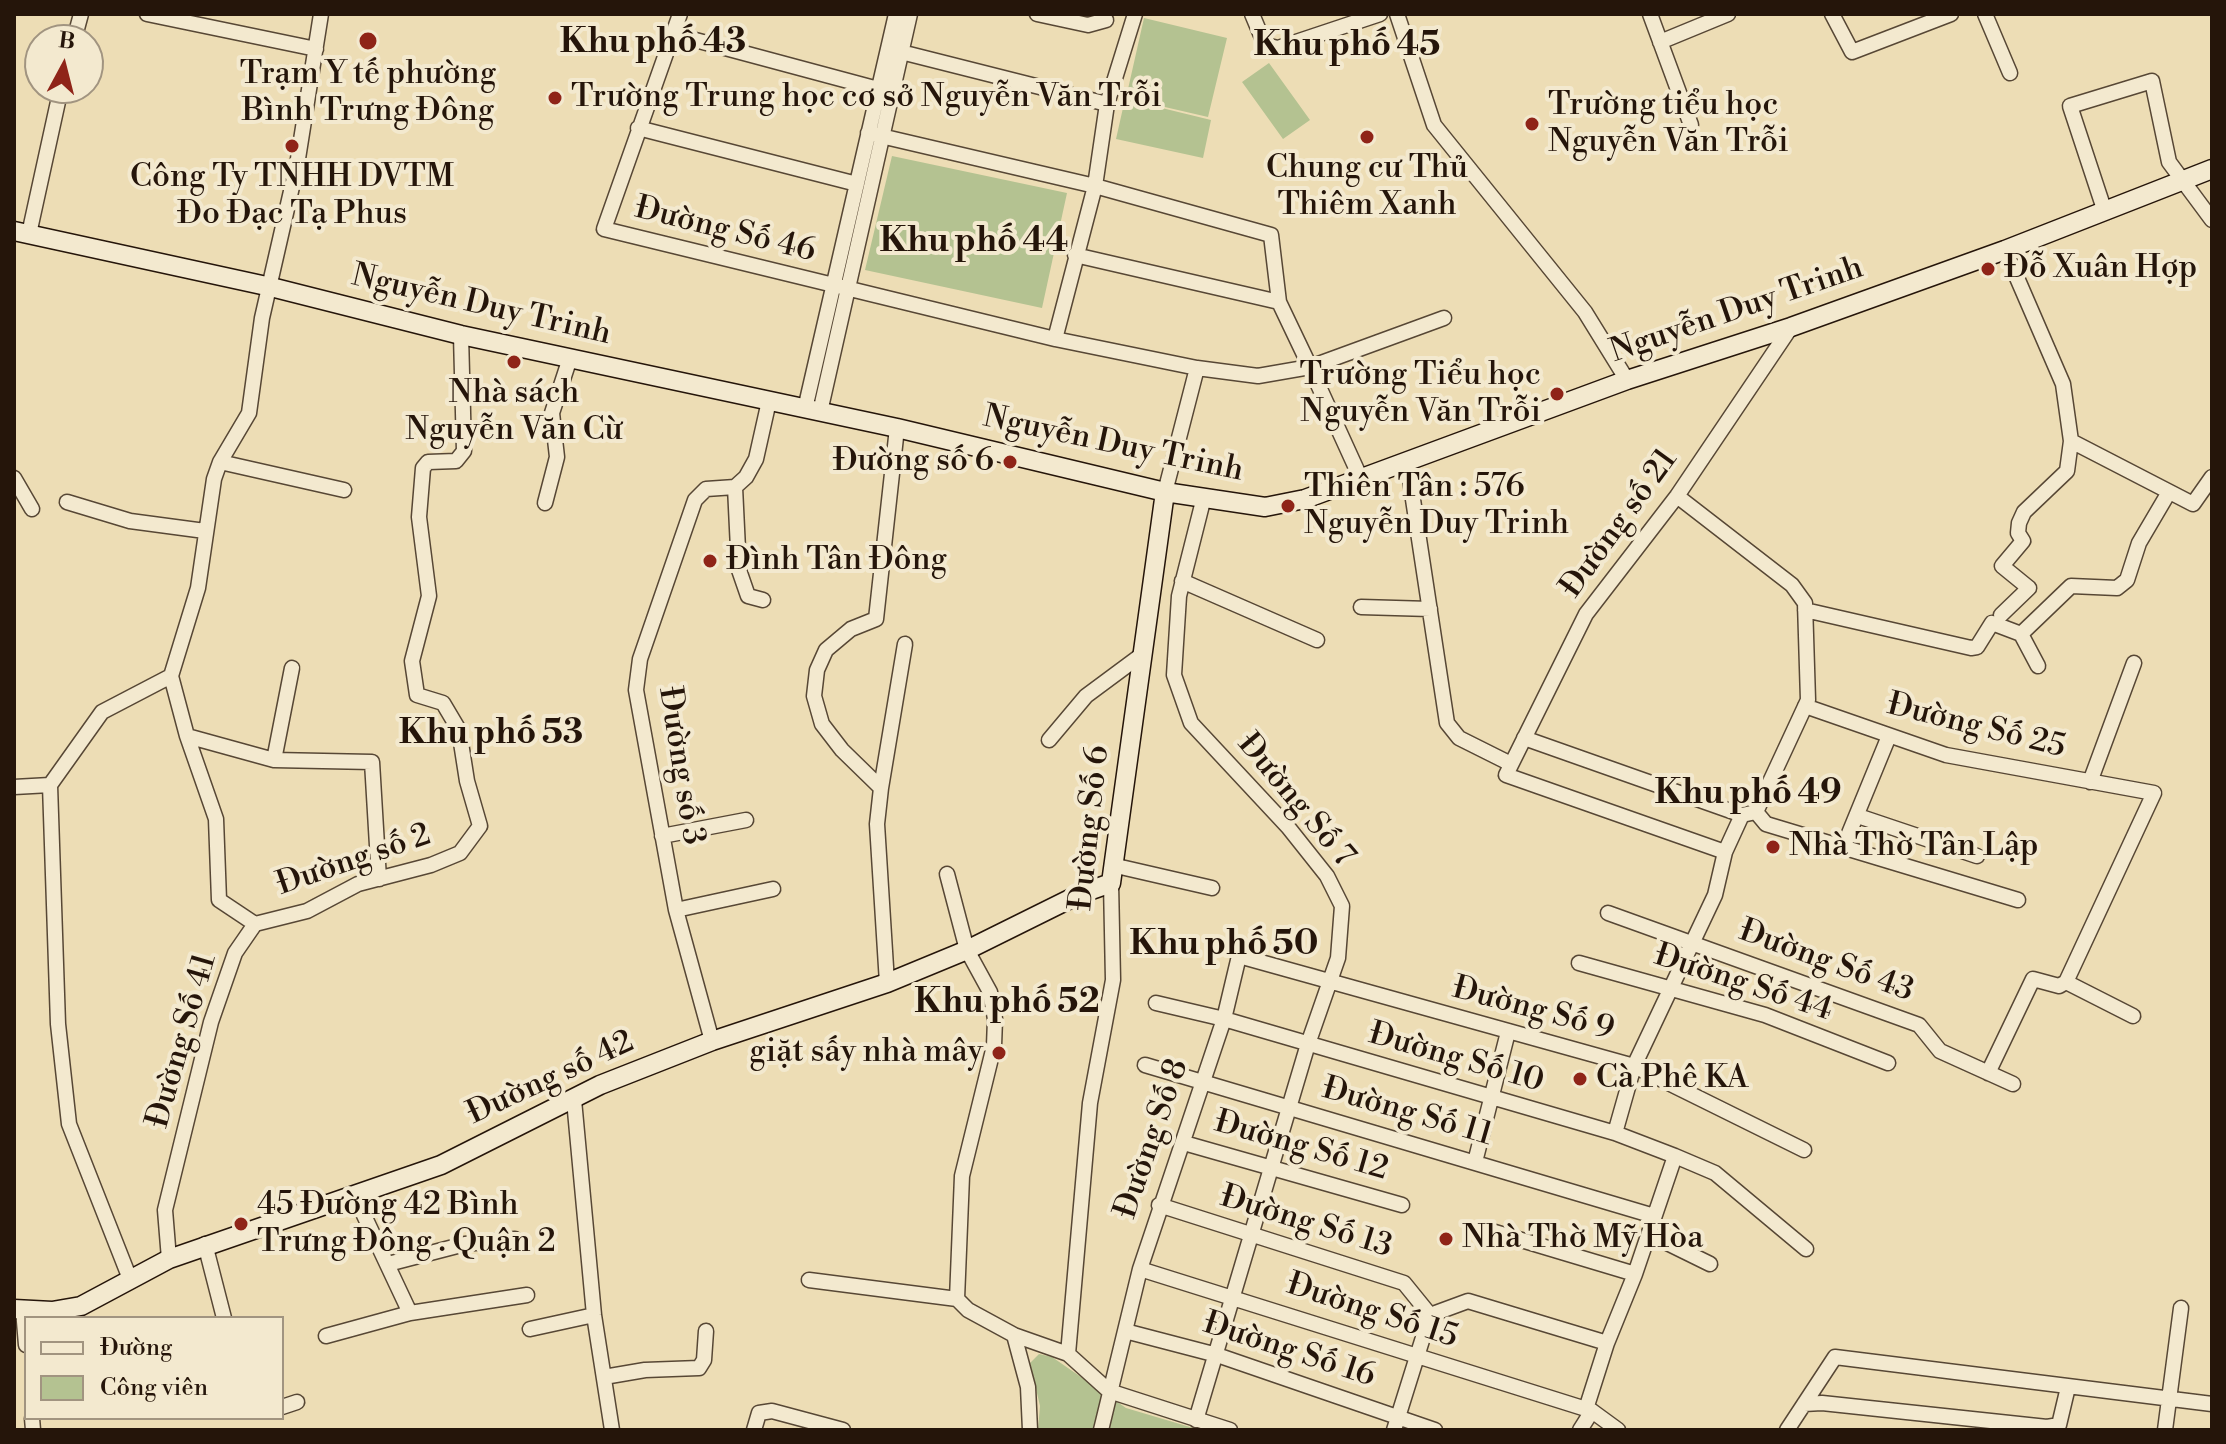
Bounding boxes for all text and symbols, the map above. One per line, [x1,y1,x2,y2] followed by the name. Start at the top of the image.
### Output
[24,24,104,104] north arrow
[560,24,746,64] district label: Khu phố 43
[57,27,77,56] text: B
[1254,27,1440,67] district label: Khu phố 45
[357,30,379,52] marker: Trạm Y tế phường Bình Trưng Đông
[240,56,496,131] place label: Trạm Y tế phường Bình Trưng Đông
[571,79,1161,117] place label: Trường Trung học cơ sở Nguyễn Văn Trỗi
[1548,87,1789,162] place label: Trường tiểu học Nguyễn Văn Trỗi
[546,89,564,107] marker: Trường Trung học cơ sở Nguyễn Văn Trỗi
[1523,115,1541,133] marker: Trường tiểu học Nguyễn Văn Trỗi
[1358,128,1376,146] marker: Chung cư Thủ Thiêm Xanh
[283,137,301,155] marker: Công Ty TNHH DVTM Đo Đạc Tạ Phus
[1266,150,1468,225] place label: Chung cư Thủ Thiêm Xanh
[130,159,454,234] place label: Công Ty TNHH DVTM Đo Đạc Tạ Phus
[631,190,819,272] street label: Đường Số 46
[879,223,1069,263] district label: Khu phố 44
[1605,250,1869,372] street label: Nguyễn Duy Trinh
[2004,250,2197,288] place label: Đỗ Xuân Hợp
[348,257,614,355] street label: Nguyễn Duy Trinh
[1979,260,1997,278] marker: Đỗ Xuân Hợp
[505,353,523,371] marker: Nhà sách Nguyễn Văn Cừ
[1300,357,1541,432] place label: Trường Tiểu học Nguyễn Văn Trỗi
[405,375,623,450] place label: Nhà sách Nguyễn Văn Cừ
[1548,385,1566,403] marker: Trường Tiểu học Nguyễn Văn Trỗi
[979,399,1247,491] street label: Nguyễn Duy Trinh
[1553,442,1687,606] street label: Đường số 21
[833,443,994,481] place label: Đường số 6
[1001,453,1019,471] marker: Đường số 6
[1304,469,1569,544] place label: Thiên Tân : 576 Nguyễn Duy Trinh
[1279,497,1297,515] marker: Thiên Tân : 576 Nguyễn Duy Trinh
[726,542,947,580] place label: Đình Tân Đông
[701,552,719,570] marker: Đình Tân Đông
[649,684,711,848] street label: Đường số 3
[1883,686,2069,768] street label: Đường Số 25
[399,715,583,755] district label: Khu phố 53
[1228,726,1362,876] street label: Đường Số 7
[1063,744,1119,912] street label: Đường Số 6
[1654,775,1842,815] district label: Khu phố 49
[272,817,436,905] street label: Đường số 2
[1789,828,2039,866] place label: Nhà Thờ Tân Lập
[1764,838,1782,856] marker: Nhà Thờ Tân Lập
[1733,913,1919,1011] street label: Đường Số 43
[1130,926,1318,966] district label: Khu phố 50
[1649,937,1837,1031] street label: Đường Số 44
[140,950,226,1132] street label: Đường Số 41
[1448,970,1618,1050] street label: Đường Số 9
[914,984,1100,1024] district label: Khu phố 52
[1364,1016,1548,1102] street label: Đường Số 10
[462,1024,640,1134] street label: Đường số 42
[749,1034,983,1072] place label: giặt sấy nhà mây
[990,1044,1008,1062] marker: giặt sấy nhà mây
[1108,1054,1198,1224] street label: Đường Số 8
[1596,1060,1748,1098] place label: Cà Phê KA
[1318,1070,1496,1156] street label: Đường Số 11
[1571,1070,1589,1088] marker: Cà Phê KA
[1210,1104,1392,1190] street label: Đường Số 12
[1215,1179,1397,1267] street label: Đường Số 13
[257,1187,556,1262] place label: 45 Đường 42 Bình Trưng Đông . Quận 2
[232,1215,250,1233] marker: 45 Đường 42 Bình Trưng Đông . Quận 2
[1462,1220,1703,1258] place label: Nhà Thờ Mỹ Hòa
[1437,1230,1455,1248] marker: Nhà Thờ Mỹ Hòa
[1282,1266,1462,1358] street label: Đường Số 15
[1198,1305,1380,1397] street label: Đường Số 16
[24,1316,284,1420] legend
[100,1333,173,1363] text: Đường
[100,1373,208,1403] text: Công viên

